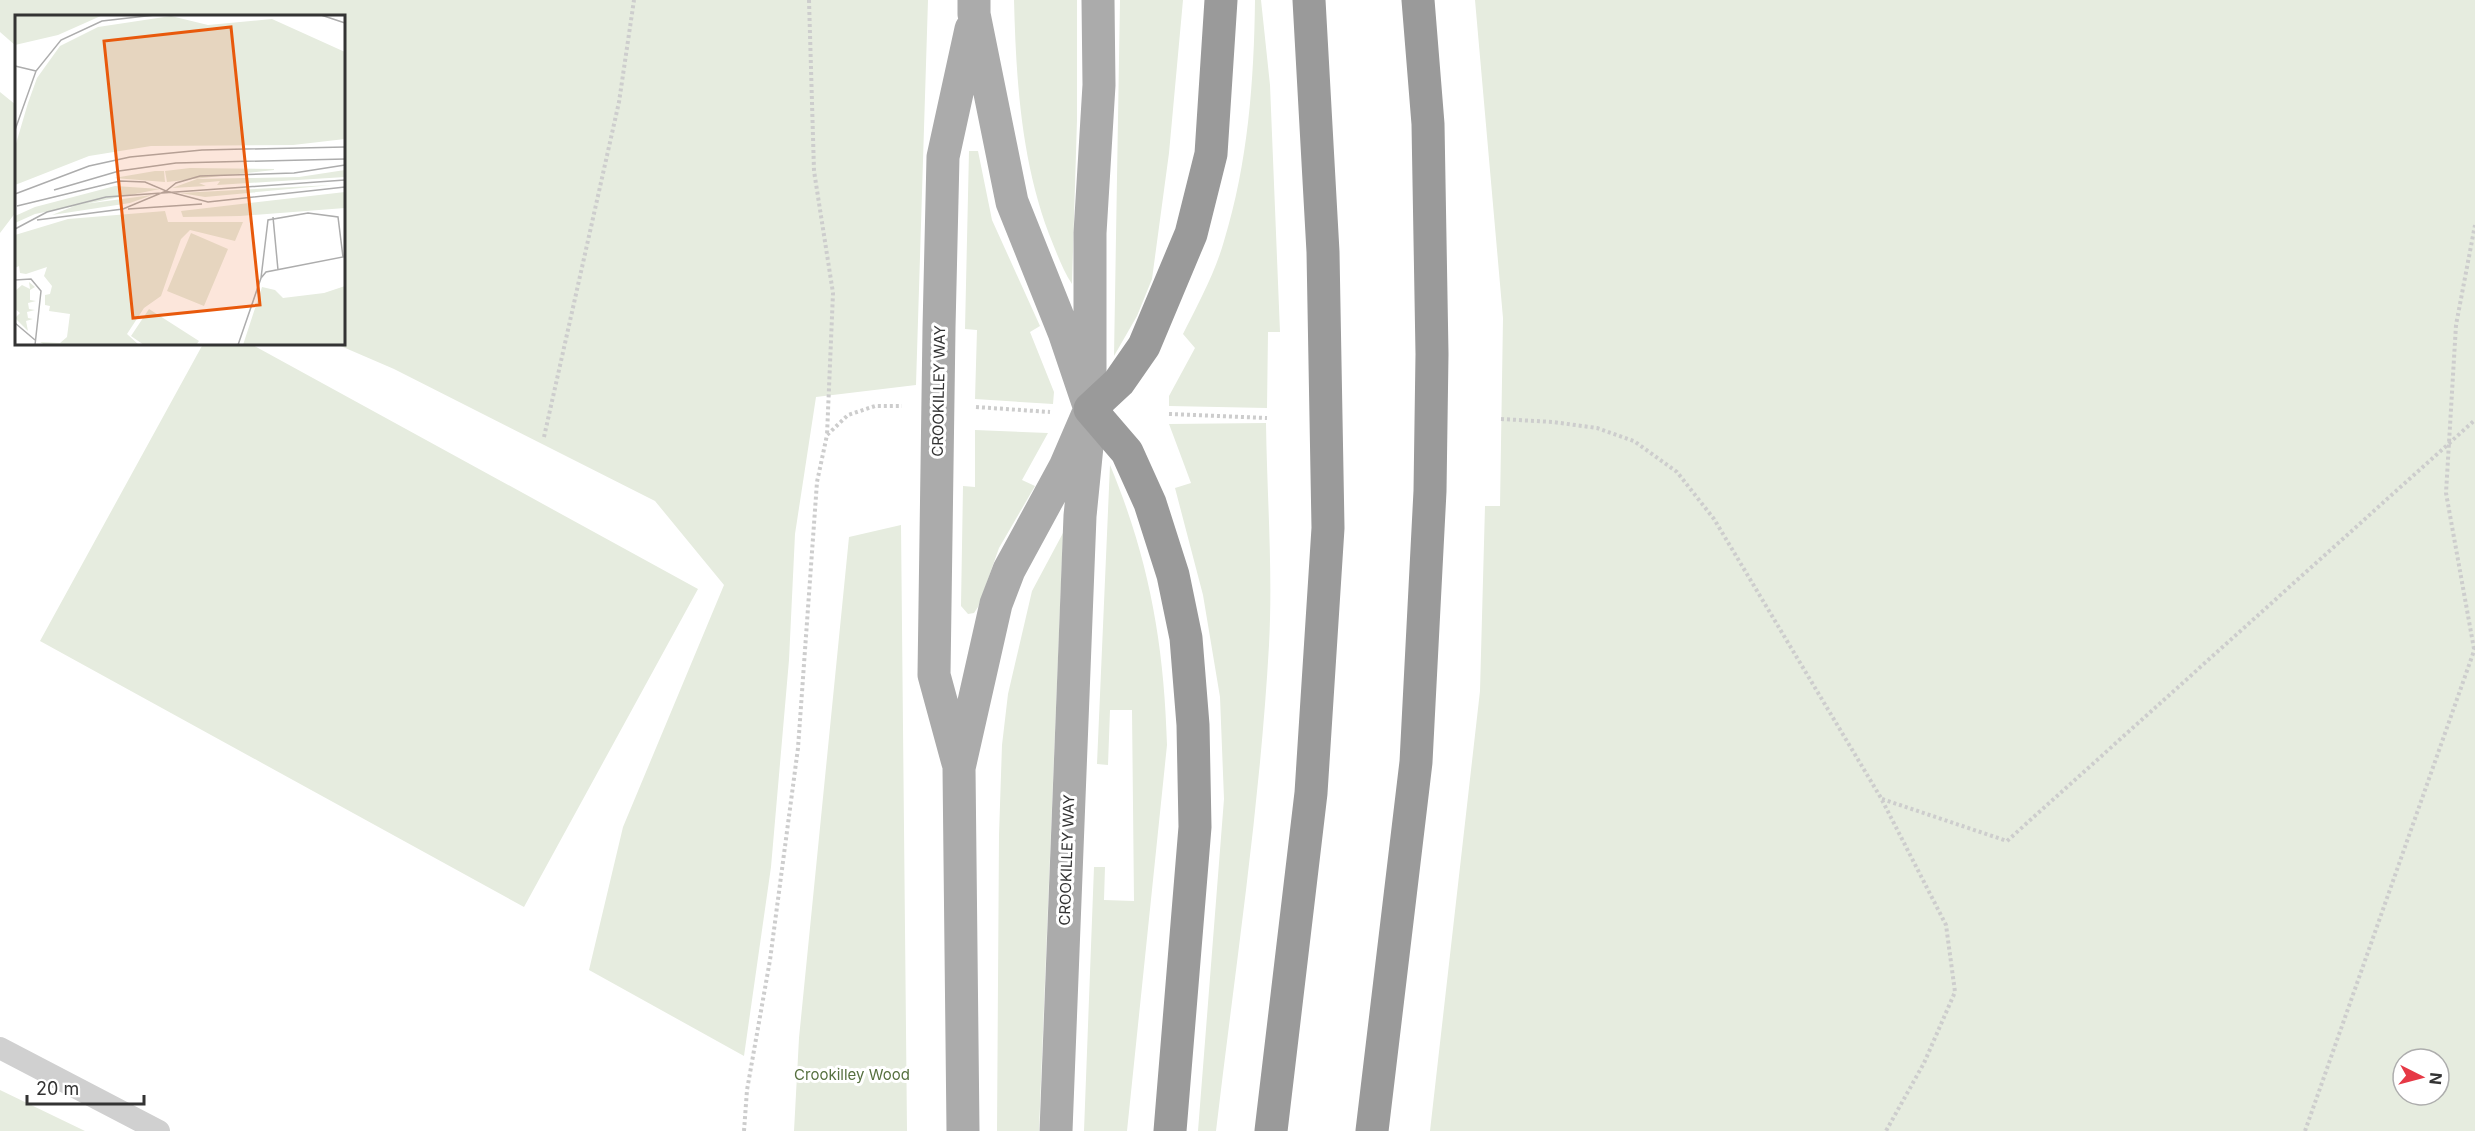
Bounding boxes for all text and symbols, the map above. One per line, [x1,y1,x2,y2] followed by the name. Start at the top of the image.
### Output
[15,15,345,345] inset map
[928,325,949,457] street label: CROOKILLEY WAY
[1055,794,1078,926] street label: CROOKILLEY WAY
[2391,1047,2451,1107] north arrow
[794,1065,910,1084] park label: Crookilley Wood
[27,1068,144,1106] scale bar
[2425,1071,2447,1086] text: N
[36,1078,79,1099] text: 20 m

